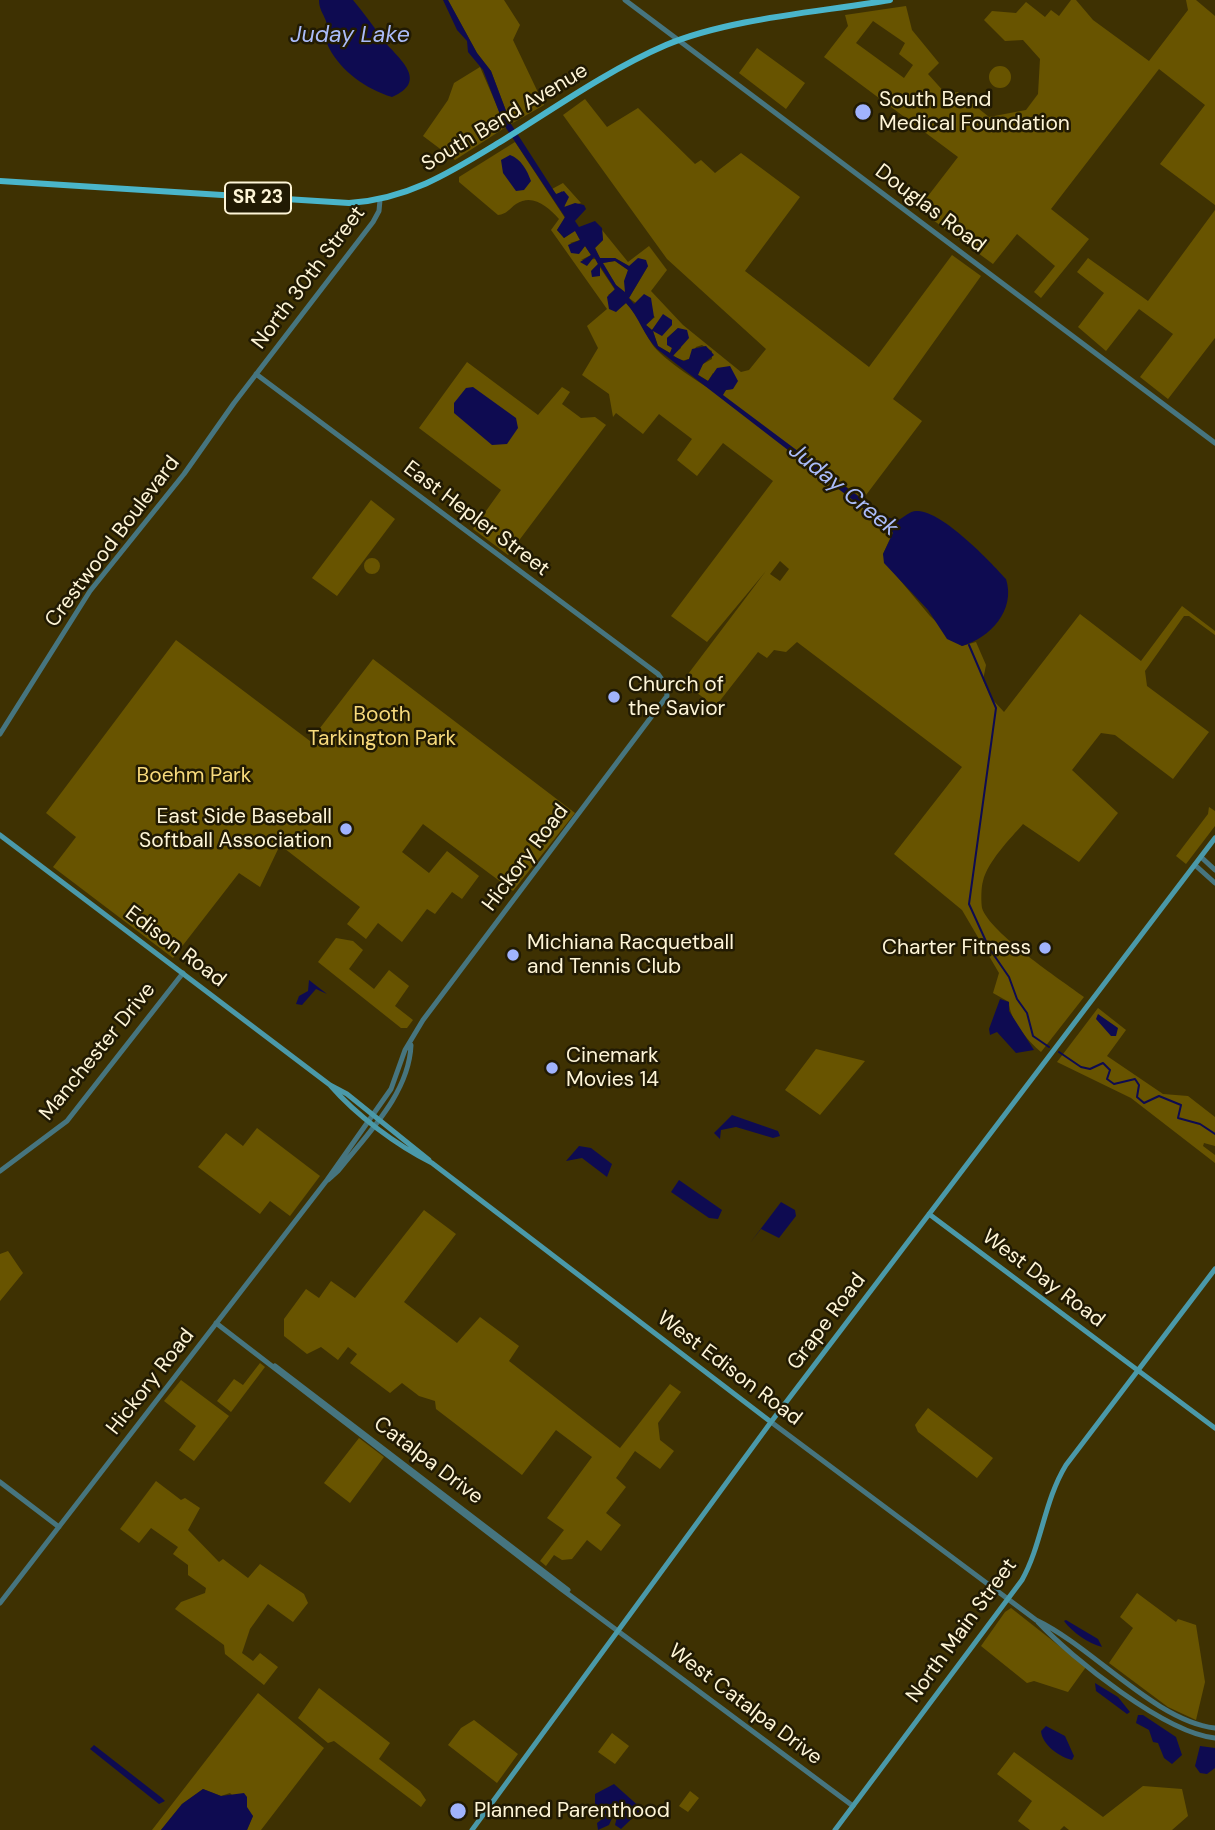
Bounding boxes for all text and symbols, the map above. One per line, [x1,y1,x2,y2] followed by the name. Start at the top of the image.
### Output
[290,22,410,50] water label: Juday Lake
[417,58,593,178] street label: South Bend Avenue
[879,87,1070,137] place label: South Bend Medical Foundation
[853,102,873,122] marker: South Bend Medical Foundation
[870,159,990,259] street label: Douglas Road
[225,182,291,214] road number: SR 23
[247,201,371,355] street label: North 30th Street
[783,437,903,543] water label: Juday Creek
[40,451,186,633] street label: Crestwood Boulevard
[398,456,554,582] street label: East Hepler Street
[628,672,725,722] place label: Church of the Savior
[606,689,622,705] marker: Church of the Savior
[308,702,456,752] park label: Booth Tarkington Park
[137,763,251,789] park label: Boehm Park
[478,799,574,917] street label: Hickory Road
[139,804,332,854] place label: East Side Baseball Softball Association
[338,821,354,837] marker: East Side Baseball Softball Association
[120,901,230,993] street label: Edison Road
[527,930,734,980] place label: Michiana Racquetball and Tennis Club
[882,935,1031,961] place label: Charter Fitness
[1037,940,1053,956] marker: Charter Fitness
[505,947,521,963] marker: Michiana Racquetball and Tennis Club
[35,978,161,1126] street label: Manchester Drive
[566,1043,659,1093] place label: Cinemark Movies 14
[544,1060,560,1076] marker: Cinemark Movies 14
[977,1225,1109,1333] street label: West Day Road
[782,1269,872,1375] street label: Grape Road
[652,1306,806,1432] street label: West Edison Road
[102,1324,200,1440] street label: Hickory Road
[368,1412,488,1510] street label: Catalpa Drive
[901,1554,1023,1708] street label: North Main Street
[663,1639,827,1771] street label: West Catalpa Drive
[474,1798,670,1824] place label: Planned Parenthood
[448,1801,468,1821] marker: Planned Parenthood

